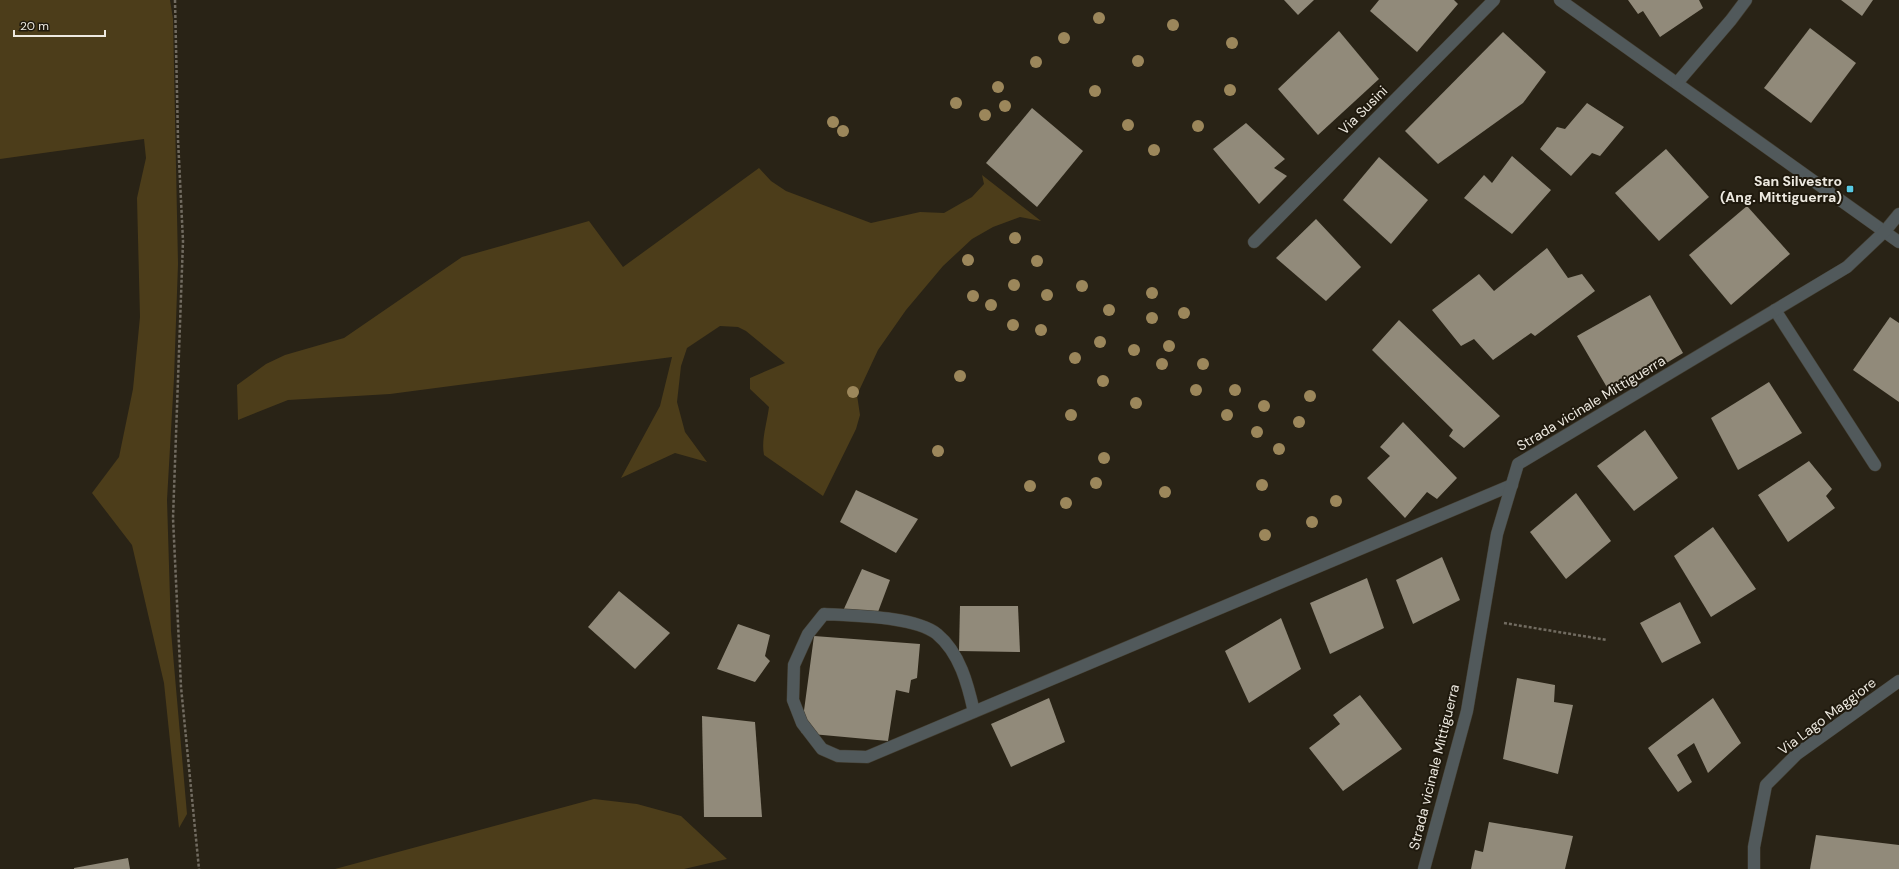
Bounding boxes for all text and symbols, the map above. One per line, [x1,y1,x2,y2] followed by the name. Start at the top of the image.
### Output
[14,12,105,38] scale bar
[20,18,49,34] text: 20 m
[1335,82,1391,138] street label: Via Susini
[1720,172,1842,206] place label: San Silvestro (Ang. Mittiguerra)
[1845,184,1855,194] marker: San Silvestro (Ang. Mittiguerra)
[1513,351,1669,455] street label: Strada vicinale Mittiguerra
[1774,673,1880,759] street label: Via Lago Maggiore
[1405,682,1463,852] street label: Strada vicinale Mittiguerra

